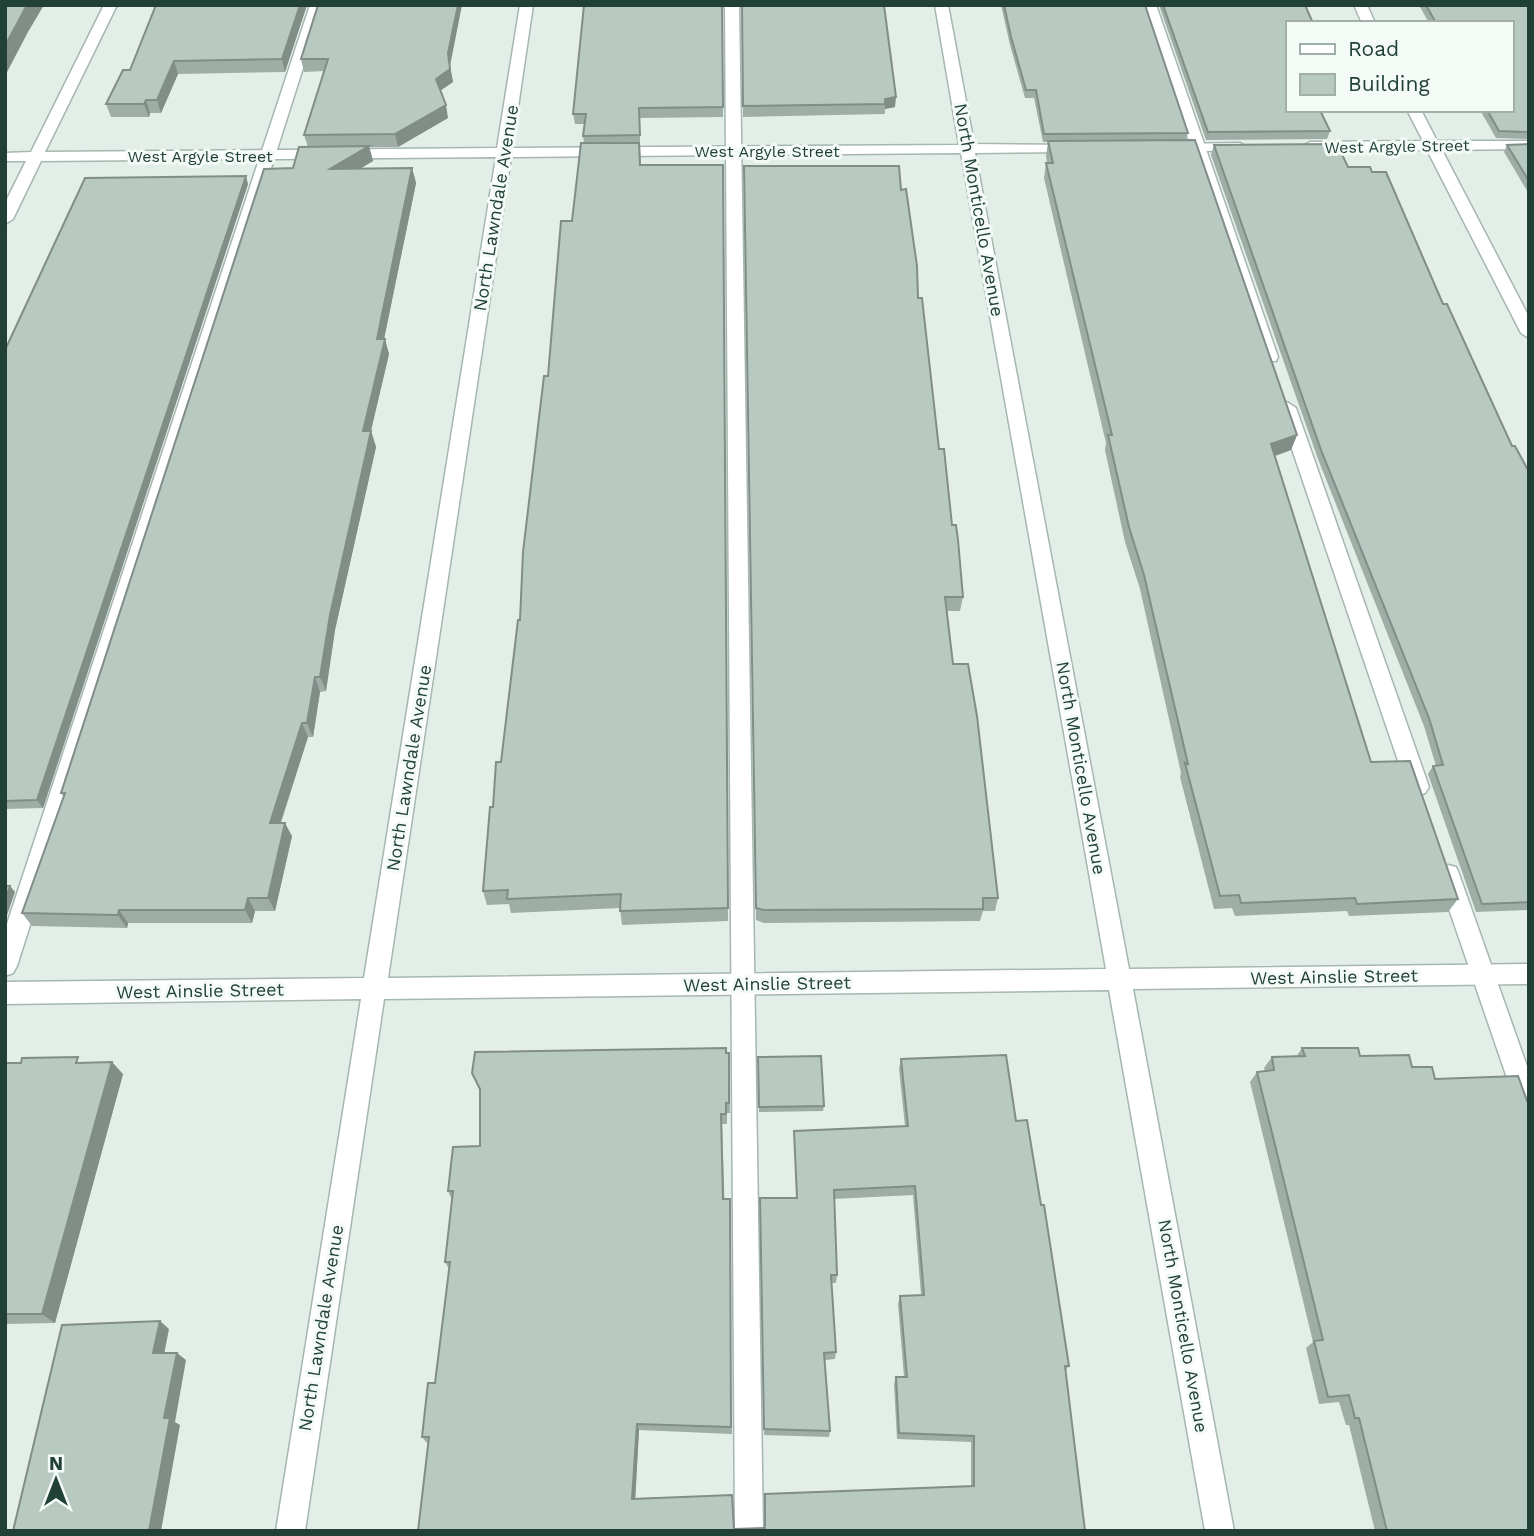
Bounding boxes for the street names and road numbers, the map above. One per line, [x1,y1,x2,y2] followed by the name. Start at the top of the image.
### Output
[950,102,1009,318] street label: North Monticello Avenue
[469,103,522,313] street label: North Lawndale Avenue
[1324,136,1470,157] street label: West Argyle Street
[694,142,840,161] street label: West Argyle Street
[127,147,273,166] street label: West Argyle Street
[1052,660,1111,876] street label: North Monticello Avenue
[382,663,435,873] street label: North Lawndale Avenue
[1250,965,1419,988] street label: West Ainslie Street
[683,972,852,995] street label: West Ainslie Street
[116,979,285,1002] street label: West Ainslie Street
[1154,1218,1213,1434] street label: North Monticello Avenue
[294,1223,347,1433] street label: North Lawndale Avenue

